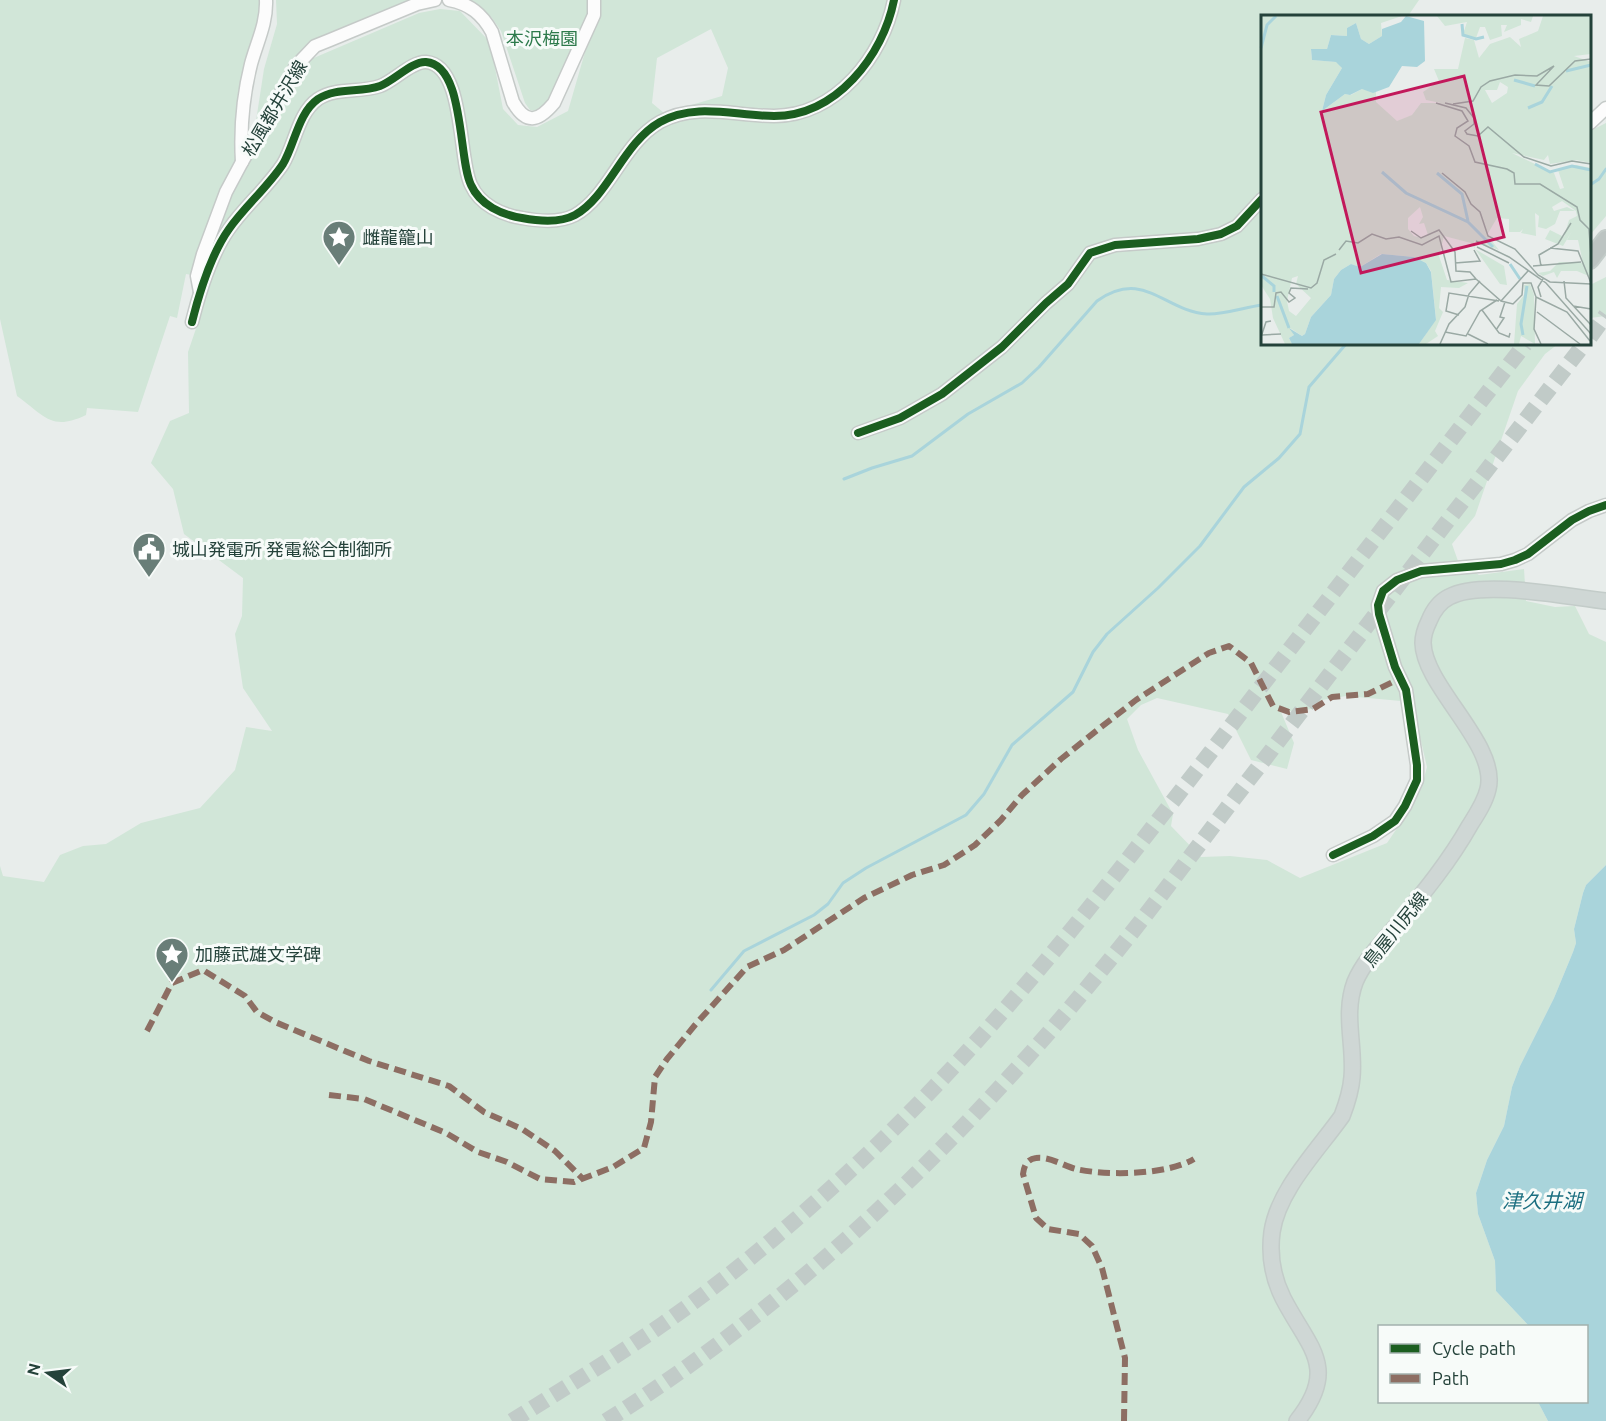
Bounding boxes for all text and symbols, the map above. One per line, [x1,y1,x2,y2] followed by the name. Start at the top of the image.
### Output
[1261,15,1591,345] inset map
[506,28,578,48] park label: 本沢梅園
[238,57,310,159] street label: 松風都井沢線
[321,219,357,266] place icon: 雌龍籠山
[362,227,434,247] place label: 雌龍籠山
[131,531,167,578] public building icon: 城山発電所 発電総合制御所
[172,539,392,559] place label: 城山発電所 発電総合制御所
[1359,888,1431,970] street label: 鳥屋川尻線
[154,936,190,983] place icon: 加藤武雄文学碑
[195,944,321,964] place label: 加藤武雄文学碑
[1502,1189,1585,1212] water label: 津久井湖
[1378,1325,1588,1403] legend
[1432,1338,1516,1358] text: Cycle path
[18,1343,78,1403] north arrow
[23,1361,44,1377] text: N
[1432,1368,1469,1388] text: Path

